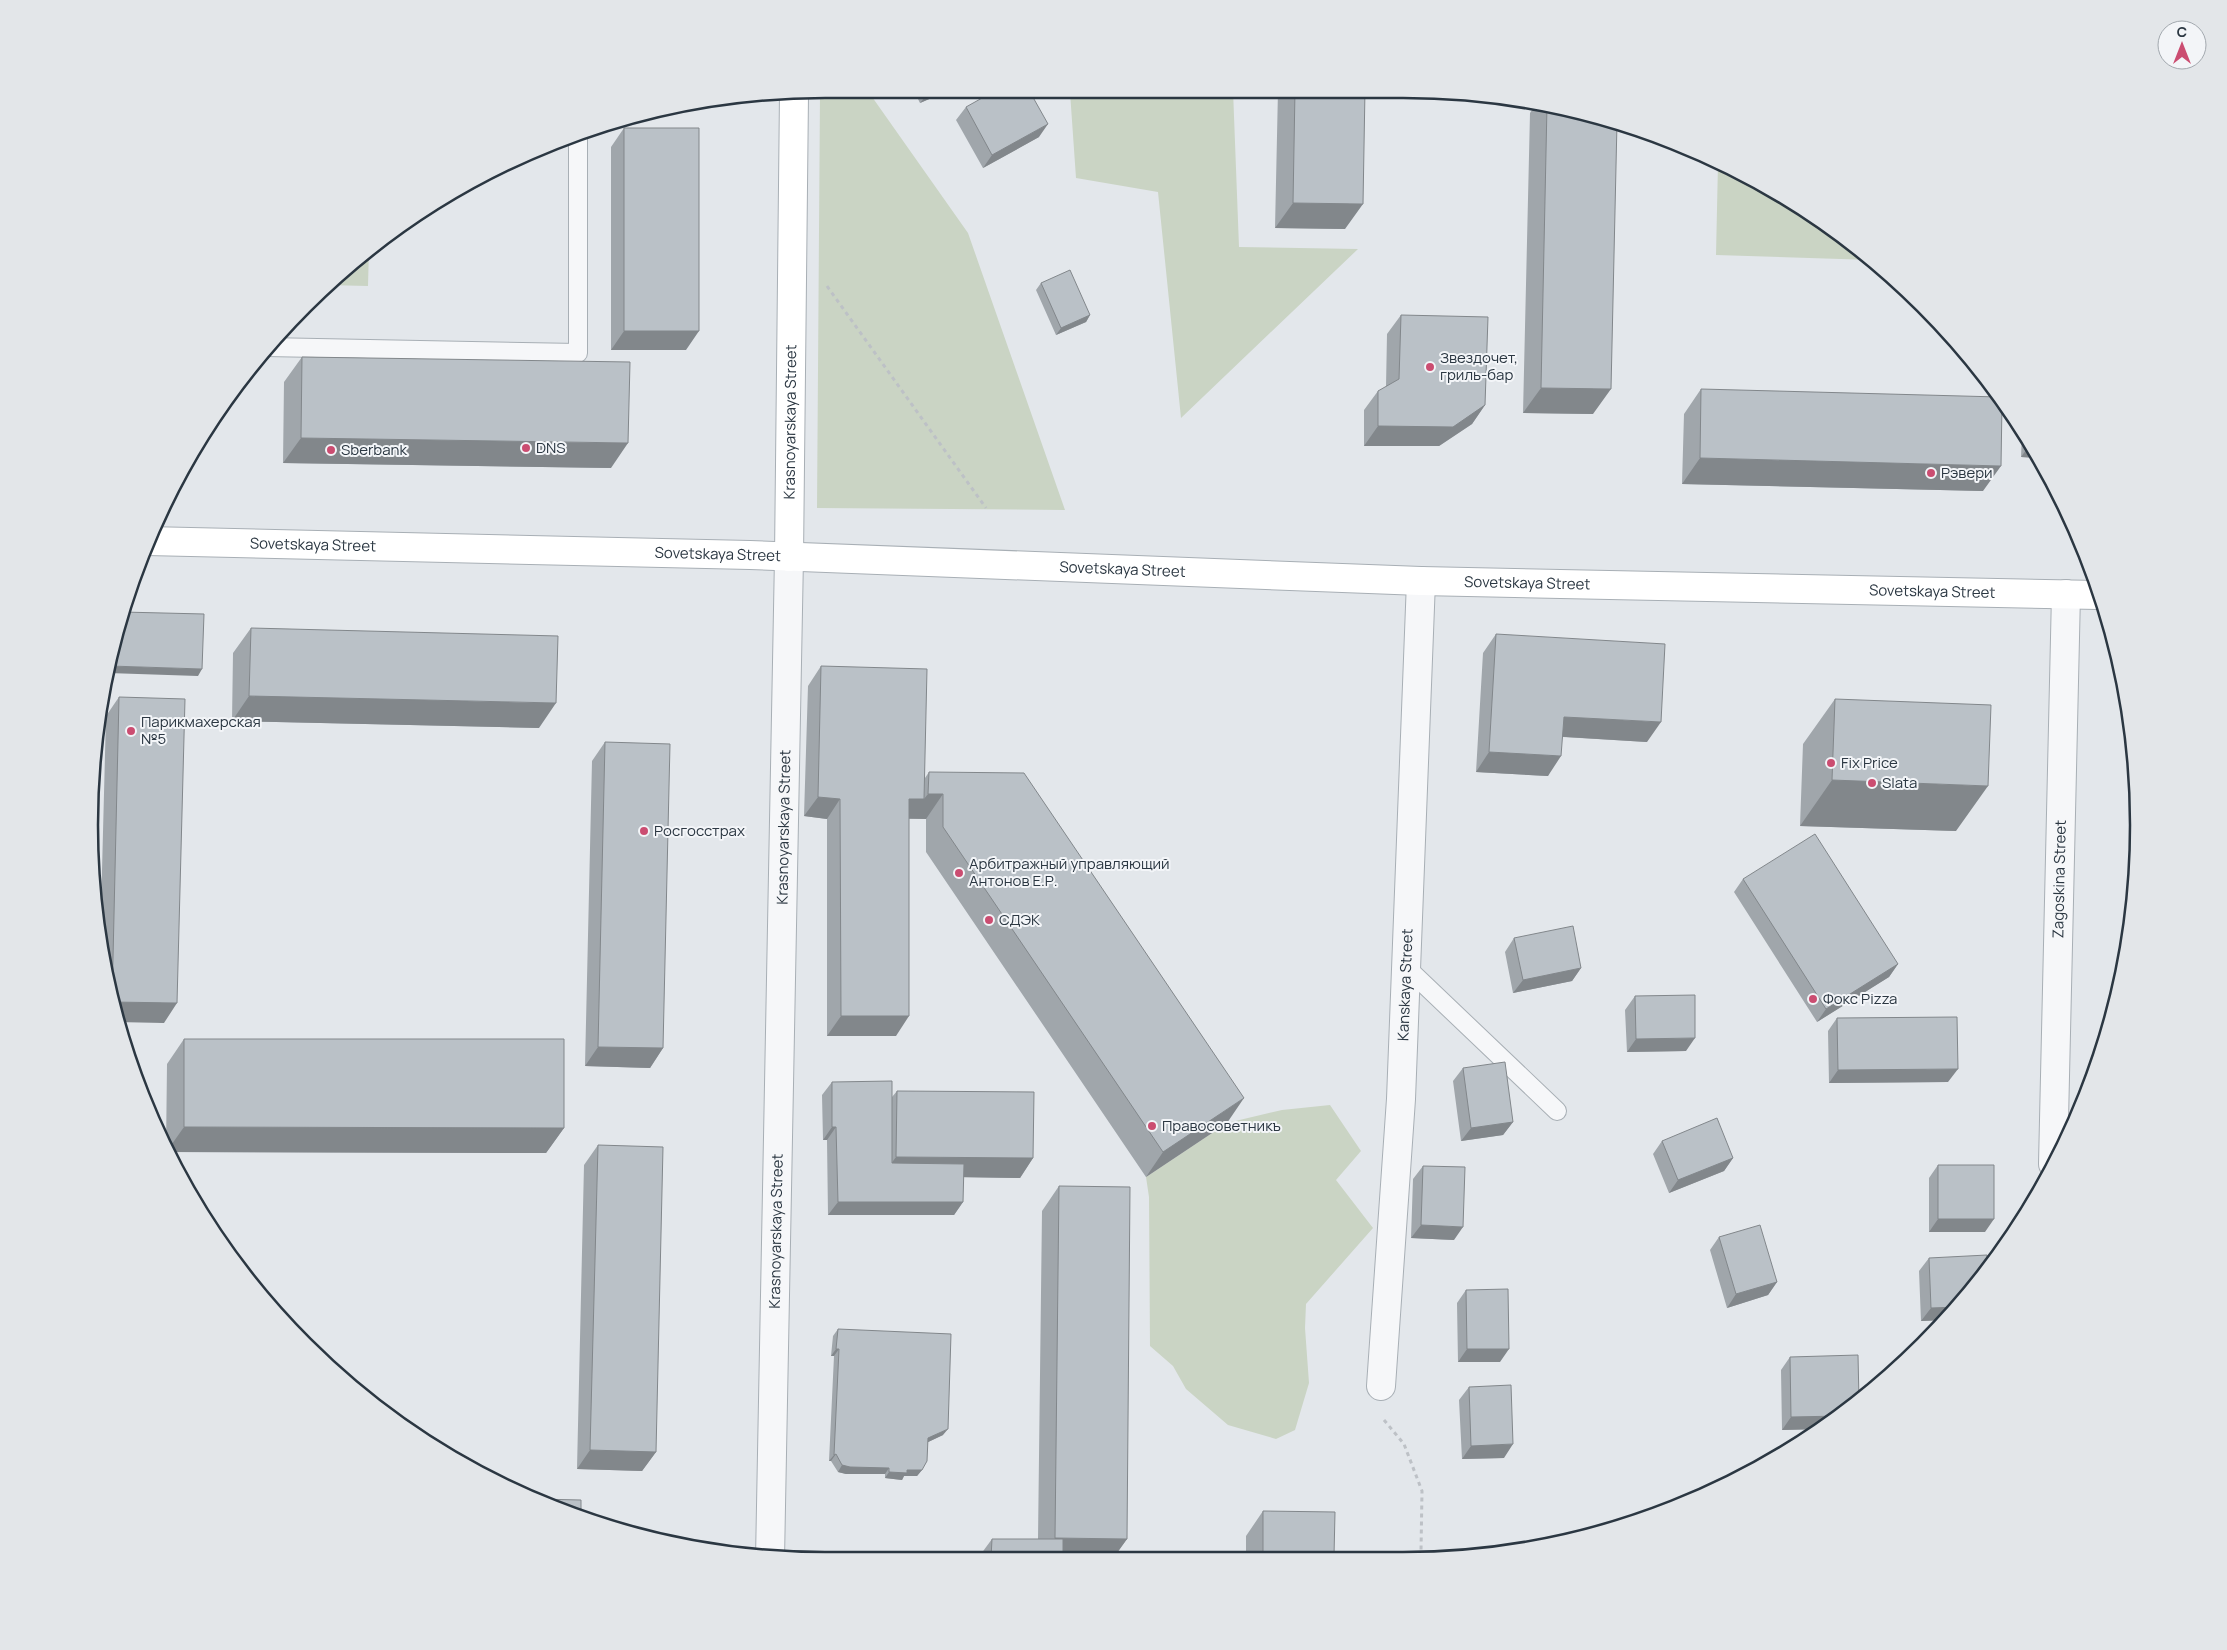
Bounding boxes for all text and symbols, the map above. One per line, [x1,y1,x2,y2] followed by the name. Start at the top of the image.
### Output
[2157,20,2207,70] north arrow
[2177,22,2187,41] text: С
[779,344,801,500] street label: Krasnoyarskaya Street
[1440,347,1518,385] place label: Звездочет, гриль-бар
[1424,361,1436,373] marker: Звездочет, гриль-бар
[536,437,566,458] place label: DNS
[341,439,407,460] place label: Sberbank
[520,442,532,454] marker: DNS
[325,444,337,456] marker: Sberbank
[1941,462,1993,483] place label: Рэвери
[1925,467,1937,479] marker: Рэвери
[250,532,376,556] street label: Sovetskaya Street
[655,542,781,566] street label: Sovetskaya Street
[1059,556,1186,582] street label: Sovetskaya Street
[1464,571,1591,595] street label: Sovetskaya Street
[1869,579,1996,603] street label: Sovetskaya Street
[141,711,261,749] place label: Парикмахерская №5
[125,725,137,737] marker: Парикмахерская №5
[771,749,795,905] street label: Krasnoyarskaya Street
[1841,752,1898,773] place label: Fix Price
[1825,757,1837,769] marker: Fix Price
[1882,772,1917,793] place label: Slata
[1866,777,1878,789] marker: Slata
[654,820,745,841] place label: Росгосстрах
[2047,820,2071,939] street label: Zagoskina Street
[638,825,650,837] marker: Росгосстрах
[969,853,1169,891] place label: Арбитражный управляющий Антонов Е.Р.
[953,867,965,879] marker: Арбитражный управляющий Антонов Е.Р.
[999,909,1040,930] place label: СДЭК
[983,914,995,926] marker: СДЭК
[1392,928,1418,1041] street label: Kanskaya Street
[1823,988,1897,1009] place label: Фокс Pizza
[1807,993,1819,1005] marker: Фокс Pizza
[1162,1115,1281,1136] place label: Правосоветникъ
[1146,1120,1158,1132] marker: Правосоветникъ
[764,1153,788,1309] street label: Krasnoyarskaya Street

